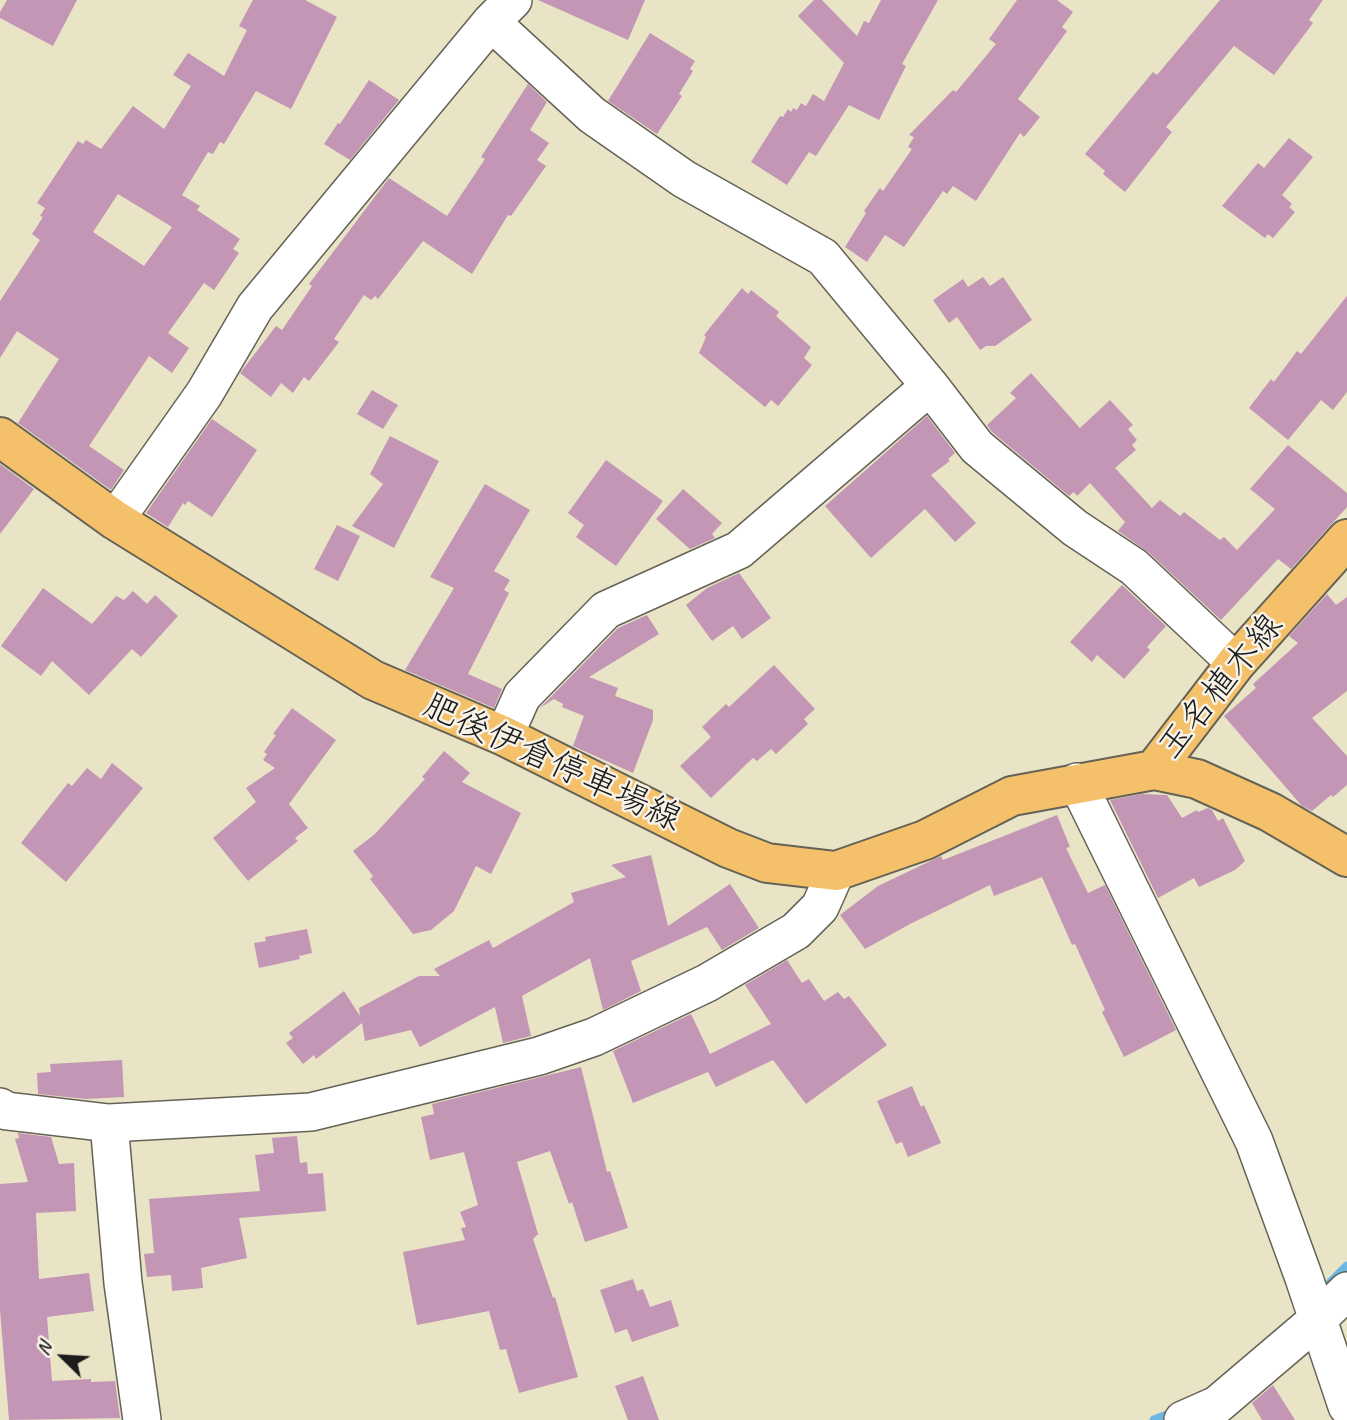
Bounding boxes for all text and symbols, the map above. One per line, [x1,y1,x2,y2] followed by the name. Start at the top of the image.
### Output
[1150,606,1292,768] street label: 玉名植木線
[416,685,688,841] street label: 肥後伊倉停車場線
[28,1322,98,1392] north arrow
[30,1338,57,1359] text: N

